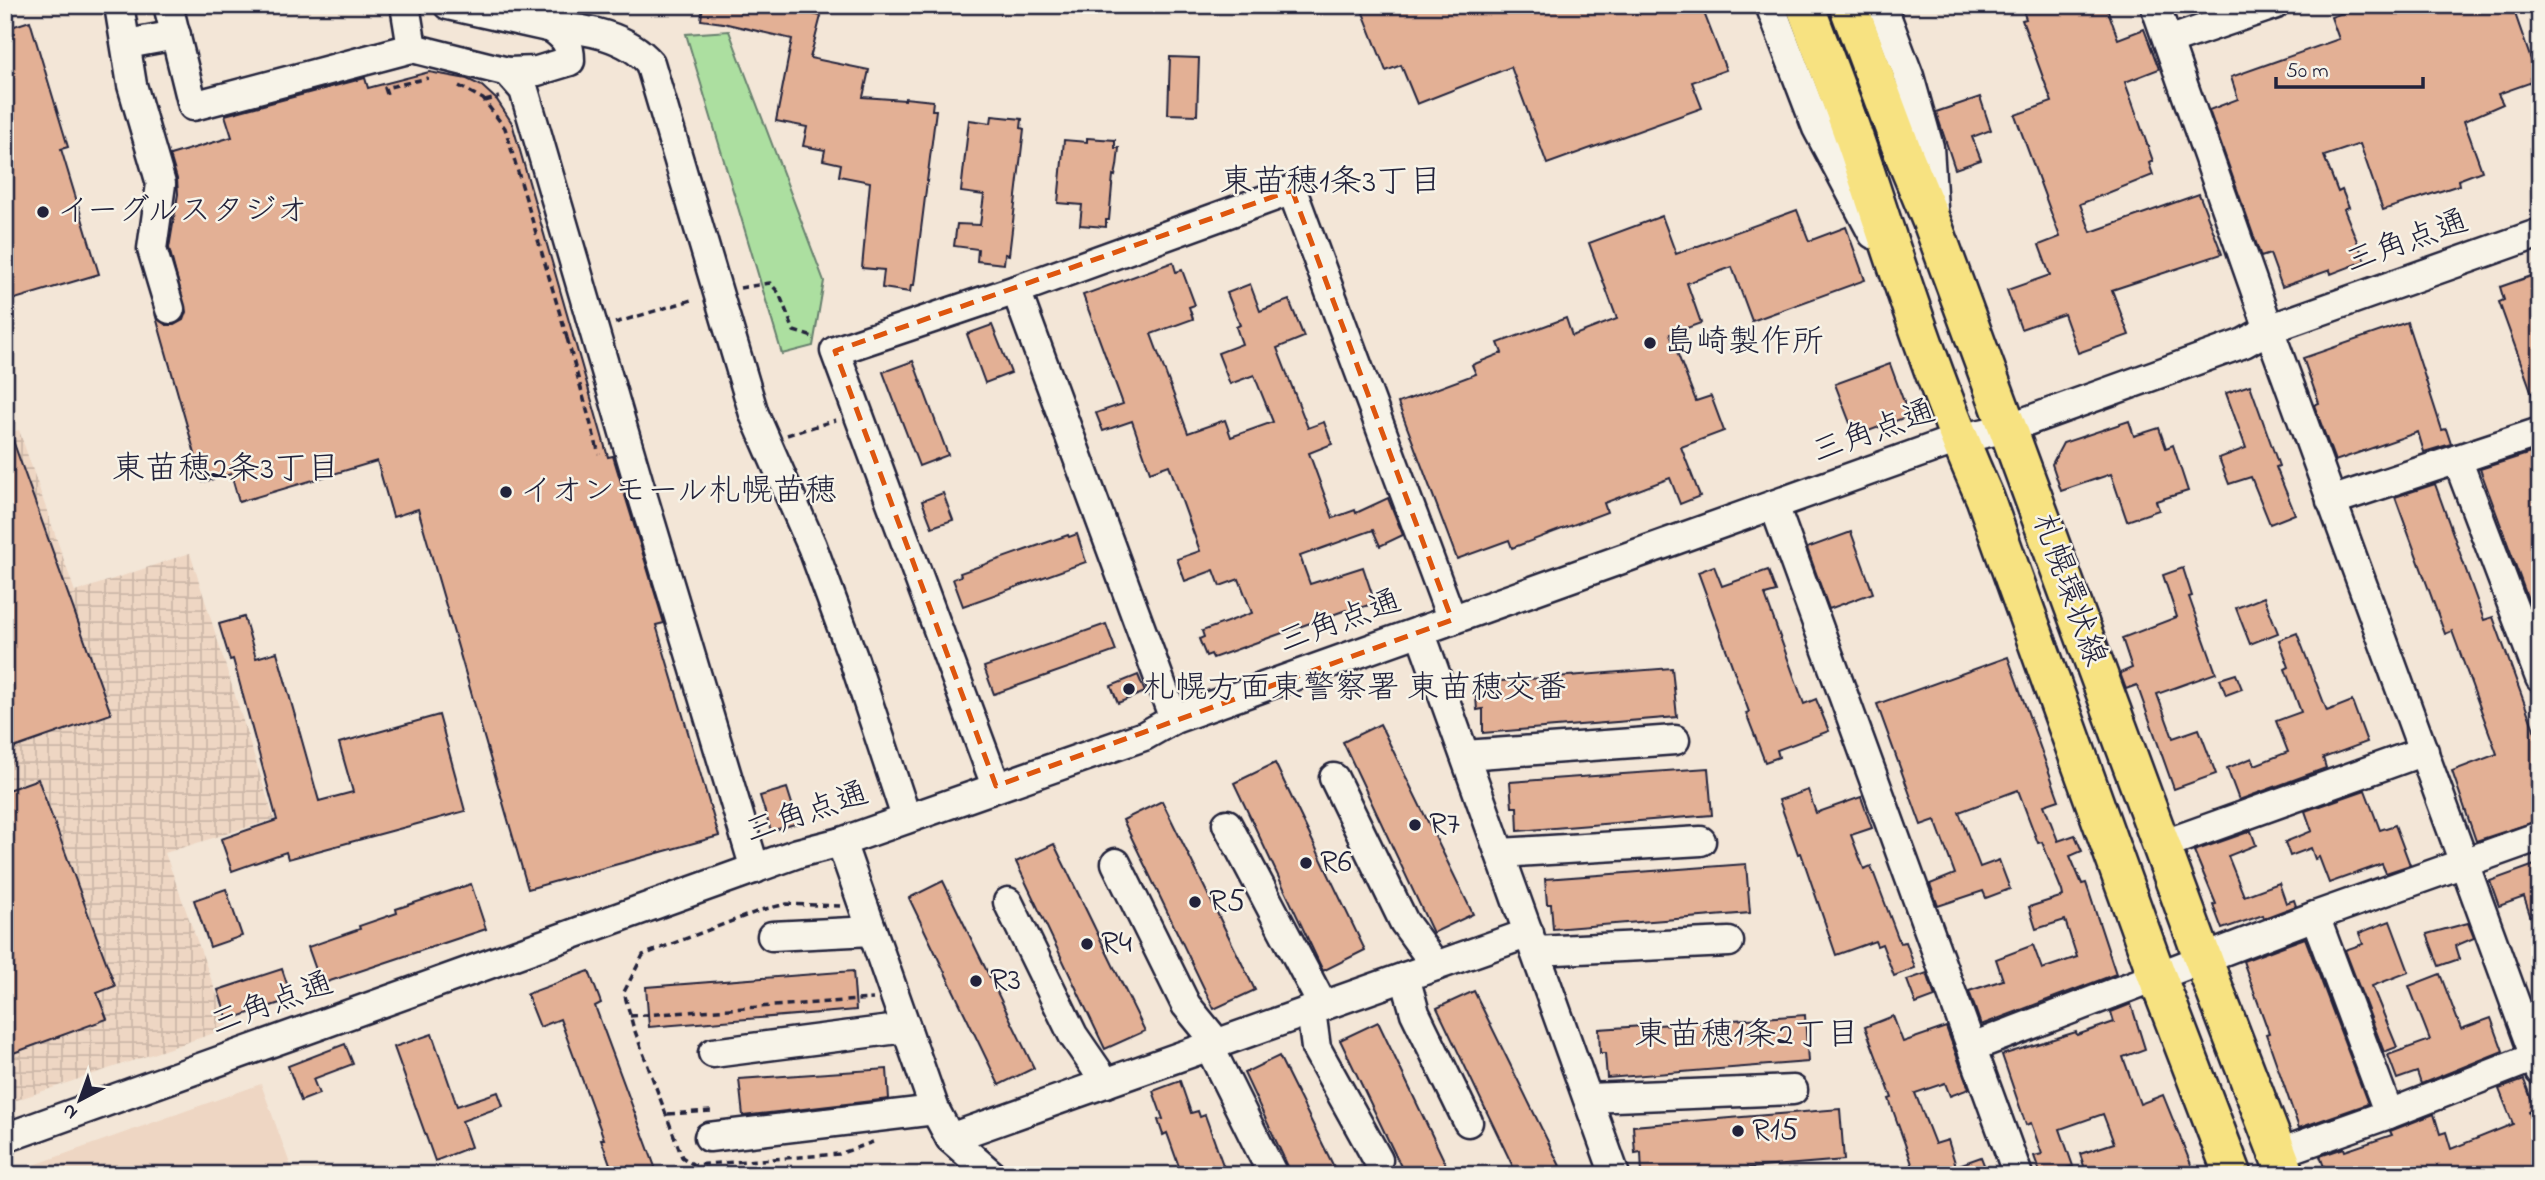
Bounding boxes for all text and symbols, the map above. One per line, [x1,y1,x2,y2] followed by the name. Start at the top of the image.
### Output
[2276,46,2422,90] scale bar
[2286,57,2329,87] text: 50 m
[1220,159,1442,207] district label: 東苗穂1条3丁目
[57,189,308,236] place label: イーグルスタジオ
[2339,199,2475,287] street label: 三角点通
[35,204,51,220] marker: イーグルスタジオ
[1664,320,1824,367] place label: 島崎製作所
[1642,335,1658,351] marker: 島崎製作所
[1806,389,1942,477] street label: 三角点通
[112,446,340,494] district label: 東苗穂2条3丁目
[520,469,837,516] place label: イオンモール札幌苗穂
[498,484,514,500] marker: イオンモール札幌苗穂
[2019,507,2117,673] street label: 札幌環状線
[1272,579,1408,667] street label: 三角点通
[1143,666,1567,713] place label: 札幌方面東警察署 東苗穂交番
[1121,681,1137,697] marker: 札幌方面東警察署 東苗穂交番
[739,771,875,857] street label: 三角点通
[1429,802,1460,849] place label: R7
[1407,817,1423,833] marker: R7
[1320,840,1352,887] place label: R6
[1298,855,1314,871] marker: R6
[1209,879,1245,926] place label: R5
[1187,894,1203,910] marker: R5
[1101,921,1132,968] place label: R4
[1079,936,1095,952] marker: R4
[990,958,1021,1005] place label: R3
[204,961,340,1049] street label: 三角点通
[968,973,984,989] marker: R3
[1635,1012,1859,1060] district label: 東苗穂1条2丁目
[46,1064,116,1134] north arrow
[57,1096,84,1125] text: N
[1752,1108,1798,1155] place label: R15
[1730,1123,1746,1139] marker: R15

